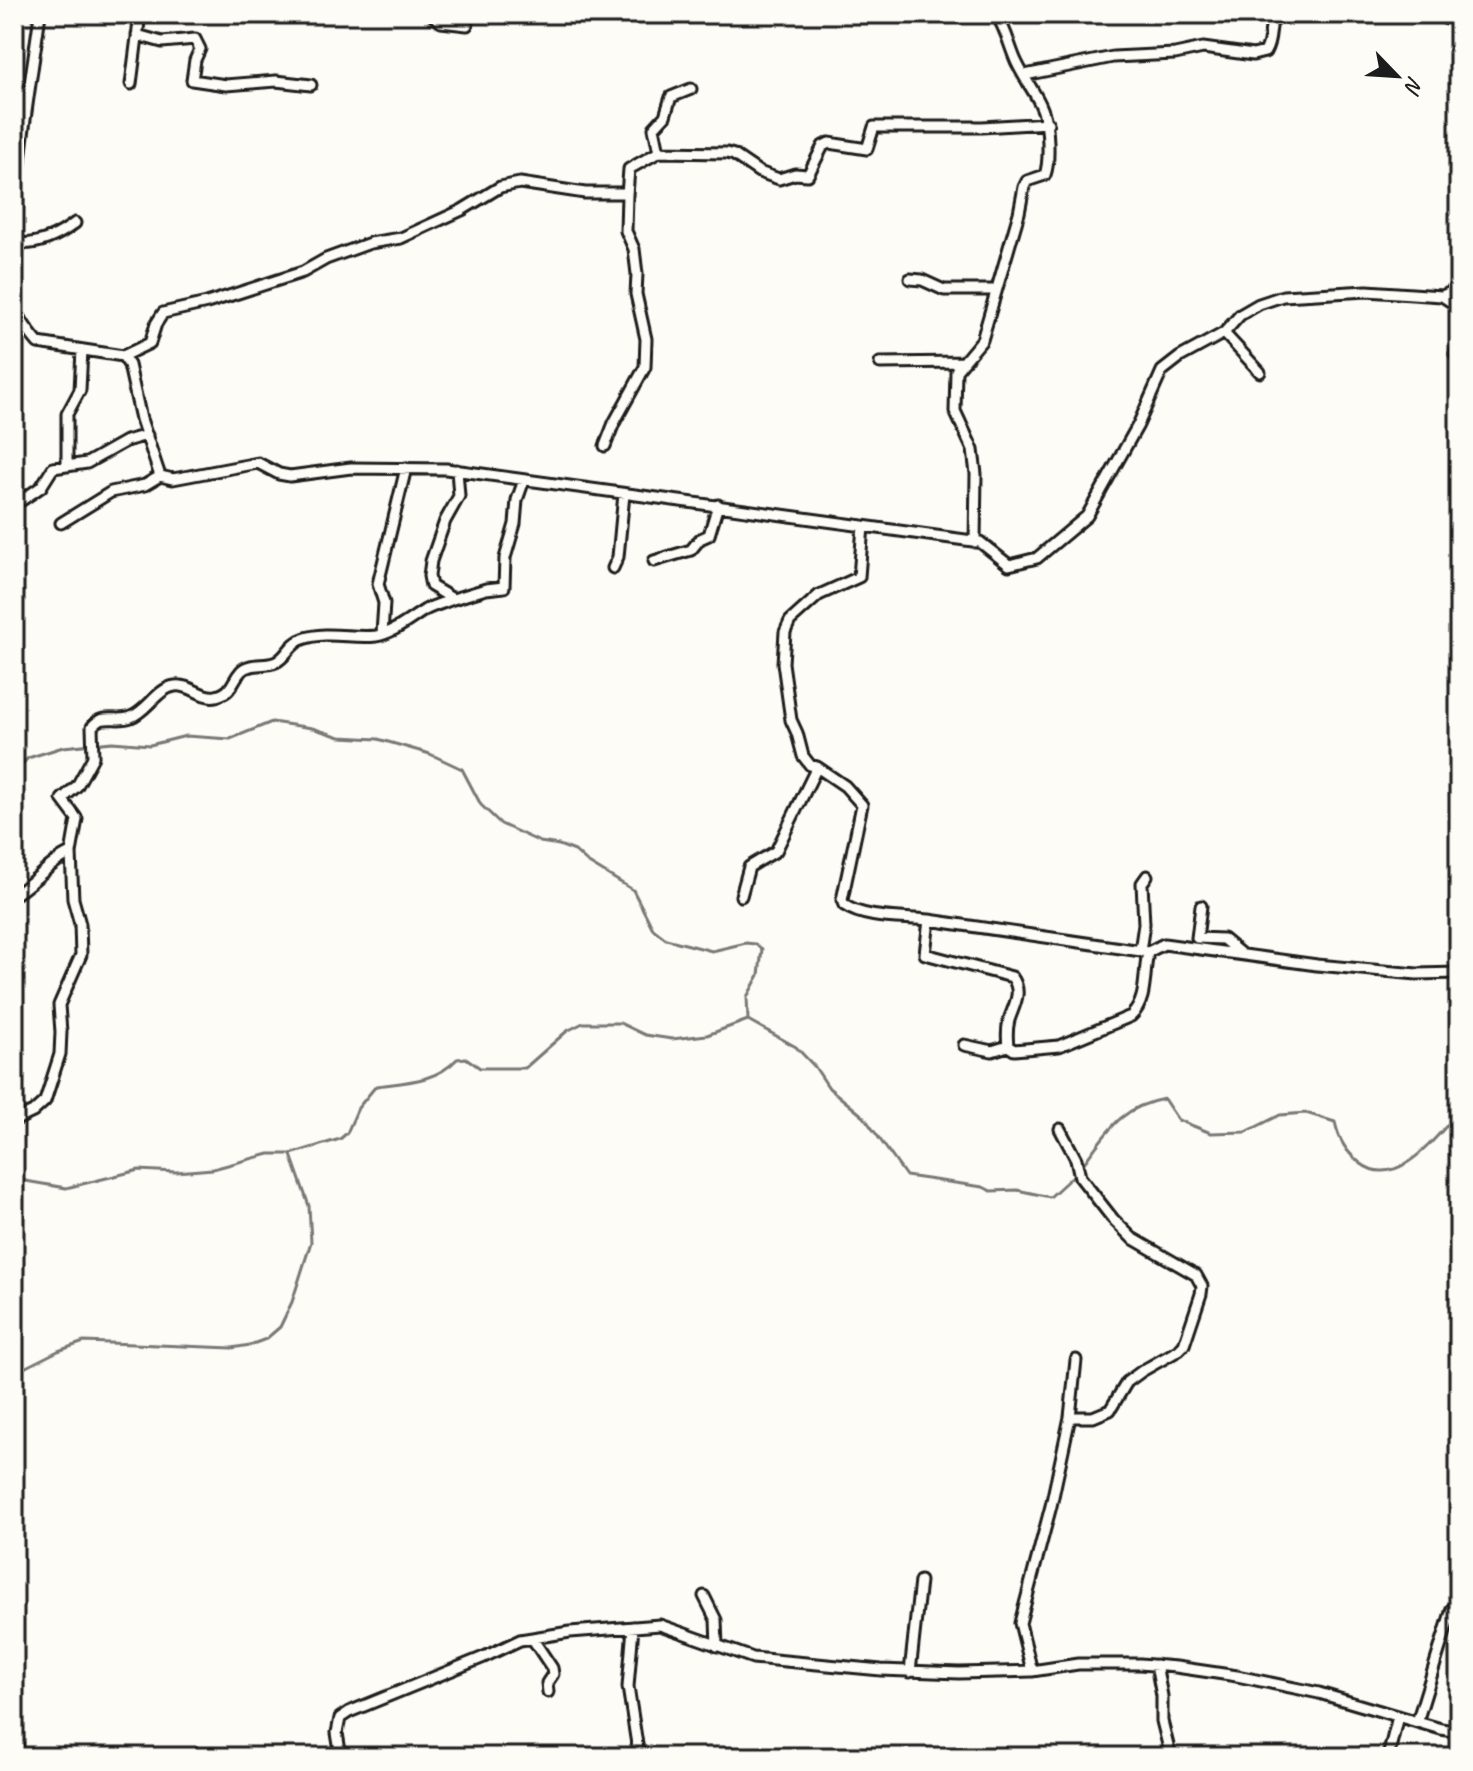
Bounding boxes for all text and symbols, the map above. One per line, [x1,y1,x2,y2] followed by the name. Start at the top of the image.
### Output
[1357,36,1437,116] north arrow
[1397,72,1430,99] text: N

